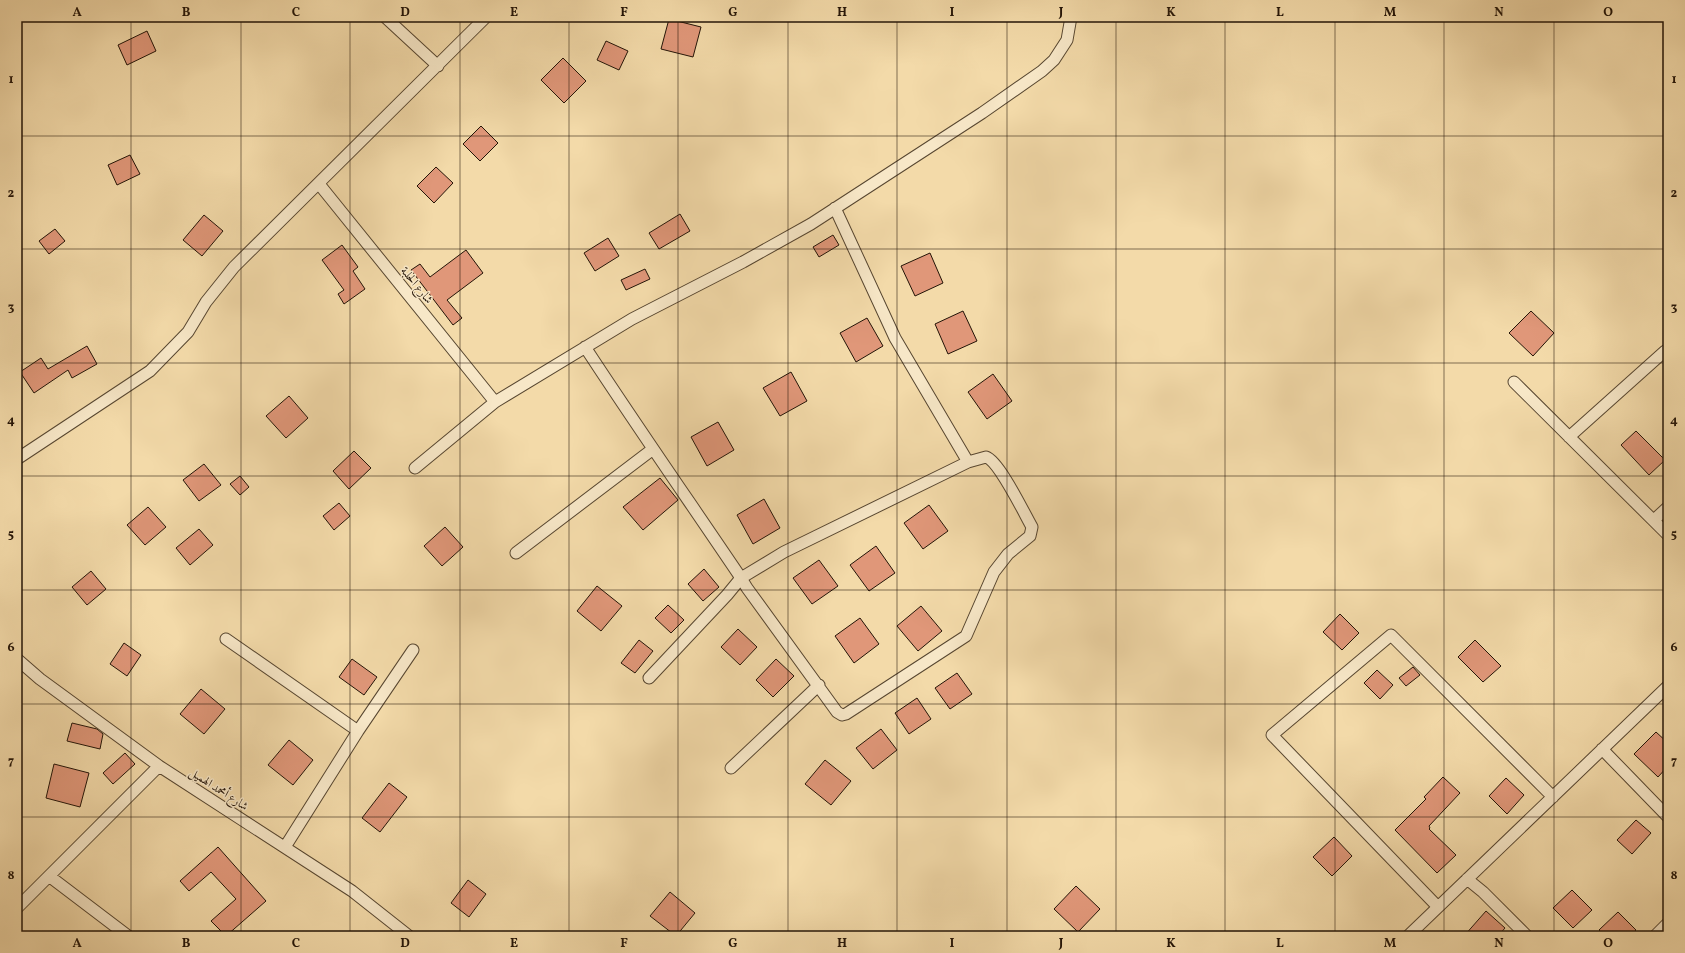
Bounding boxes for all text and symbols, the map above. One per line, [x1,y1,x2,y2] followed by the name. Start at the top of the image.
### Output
[72,4,82,22] text: A
[182,4,191,22] text: B
[292,4,300,22] text: C
[400,4,410,22] text: D
[510,4,518,22] text: E
[620,4,628,22] text: F
[728,4,738,22] text: G
[837,4,847,22] text: H
[950,4,955,22] text: I
[1058,4,1064,22] text: J
[1166,4,1176,22] text: K
[1276,4,1284,22] text: L
[1384,4,1397,22] text: M
[1494,4,1504,22] text: N
[1603,4,1613,22] text: O
[8,71,14,89] text: 1
[1671,71,1677,89] text: 1
[8,185,15,203] text: 2
[1671,185,1678,203] text: 2
[395,264,436,309] street label: شارع الحلبة
[8,299,15,317] text: 3
[1671,299,1678,317] text: 3
[7,412,15,430] text: 4
[1670,412,1678,430] text: 4
[8,526,14,544] text: 5
[1671,526,1677,544] text: 5
[7,639,15,657] text: 6
[1670,639,1678,657] text: 6
[8,753,14,771] text: 7
[1671,753,1677,771] text: 7
[185,764,252,817] street label: شارع أمحمد الهميل
[7,867,15,885] text: 8
[1670,867,1678,885] text: 8
[72,935,82,953] text: A
[182,935,191,953] text: B
[292,935,300,953] text: C
[400,935,410,953] text: D
[510,935,518,953] text: E
[620,935,628,953] text: F
[728,935,738,953] text: G
[837,935,847,953] text: H
[950,935,955,953] text: I
[1058,935,1064,953] text: J
[1166,935,1176,953] text: K
[1276,935,1284,953] text: L
[1384,935,1397,953] text: M
[1494,935,1504,953] text: N
[1603,935,1613,953] text: O

